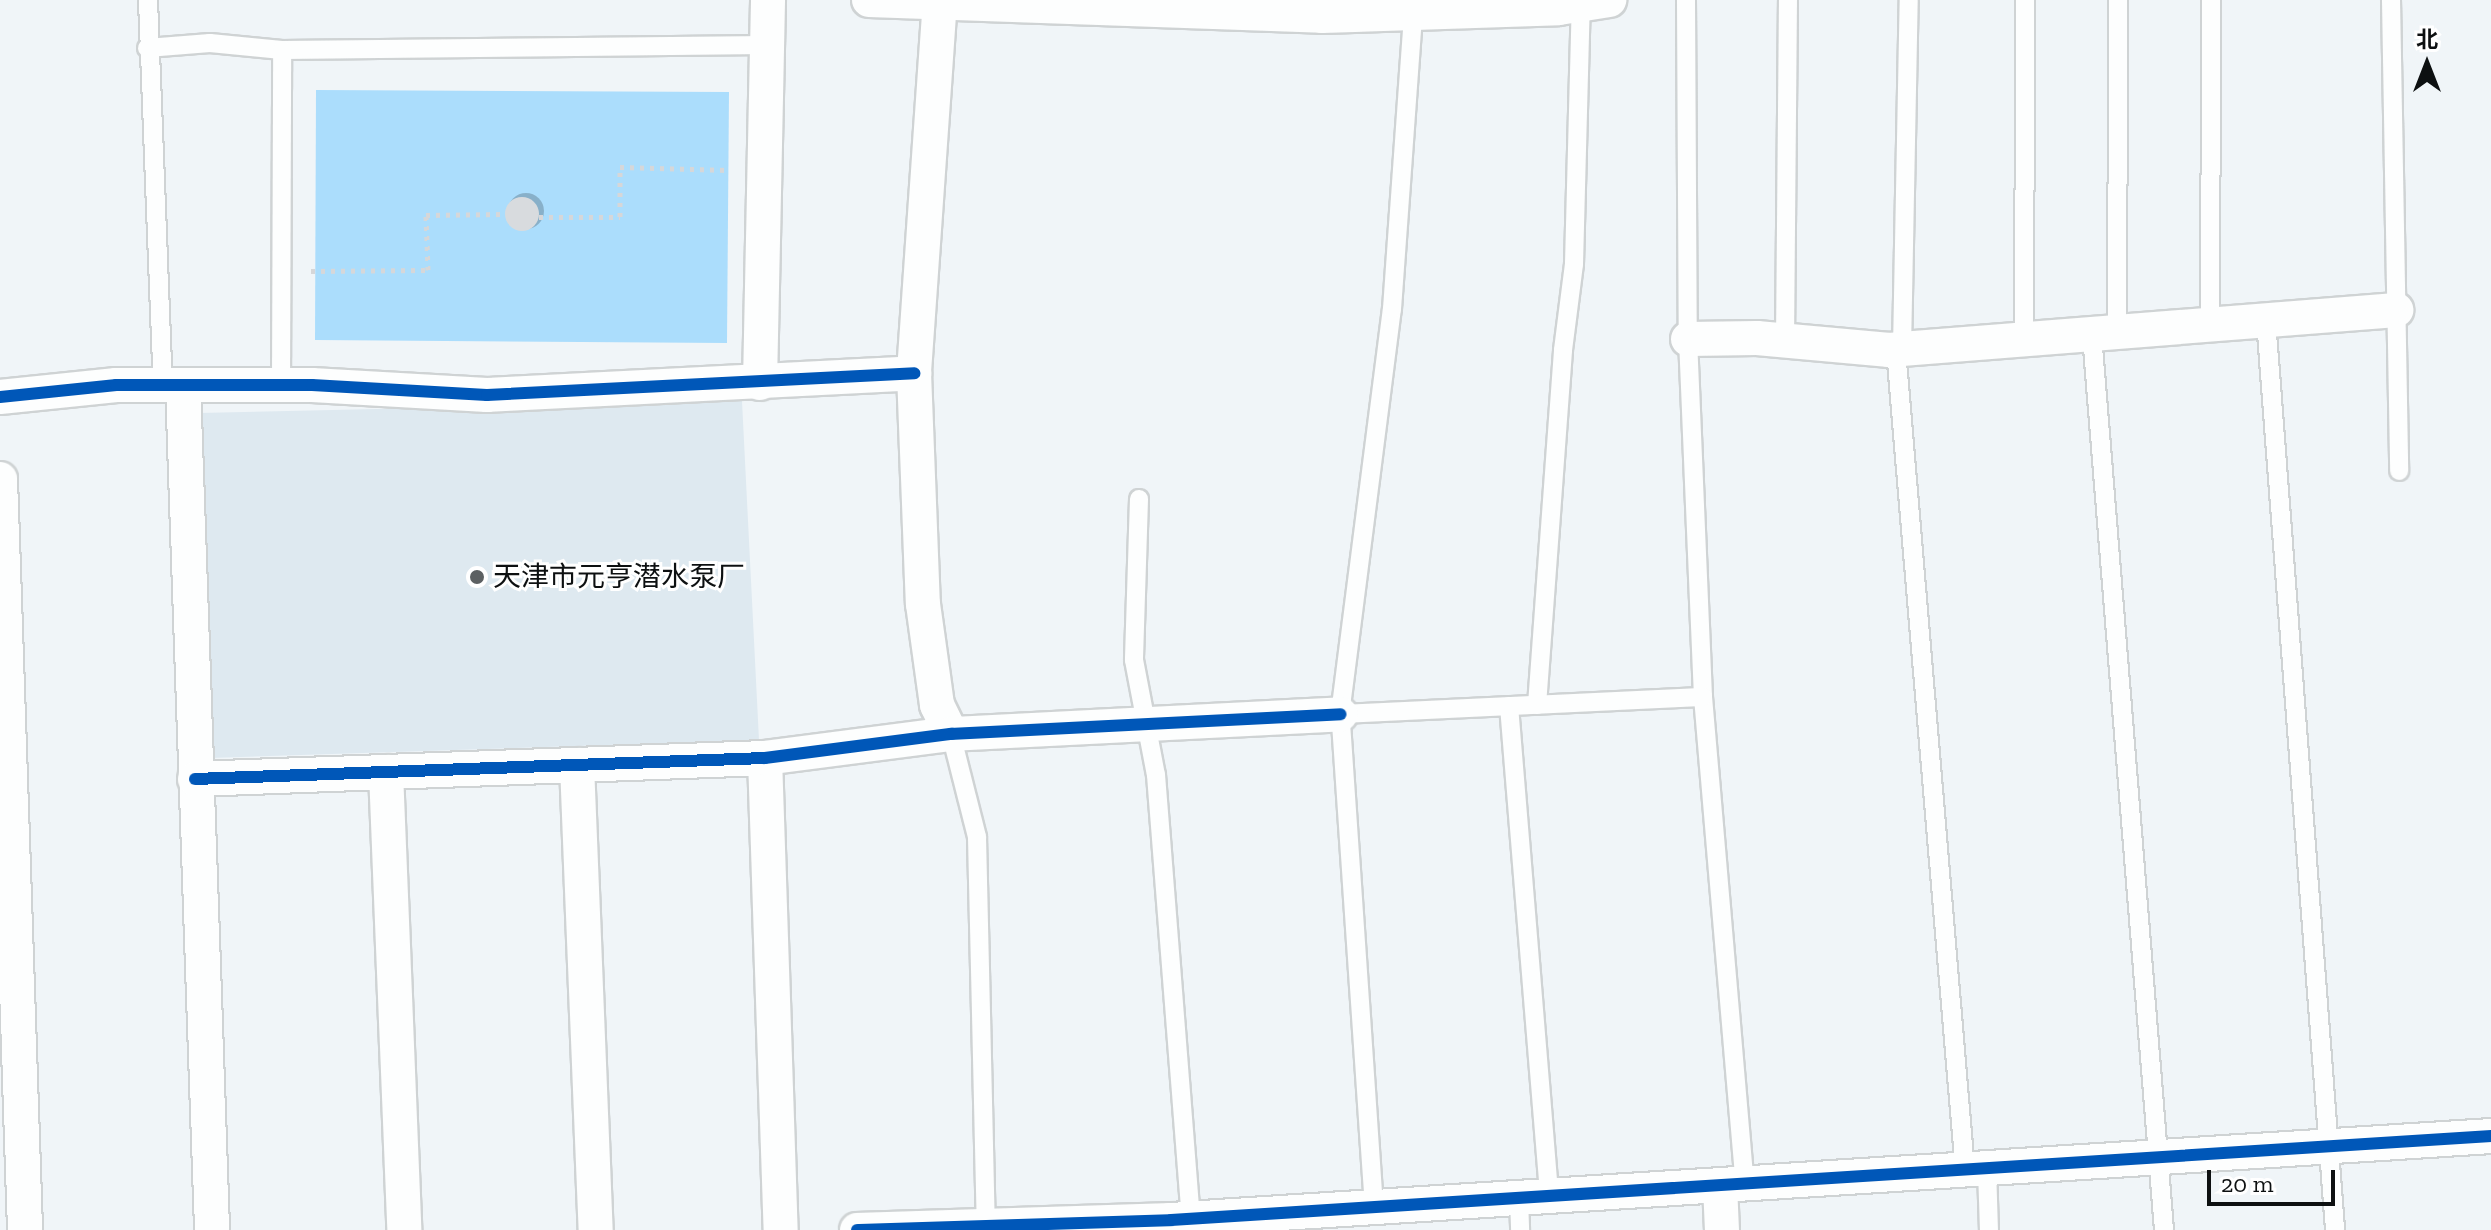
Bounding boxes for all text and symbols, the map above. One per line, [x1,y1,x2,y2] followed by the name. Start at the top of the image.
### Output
[2387,24,2467,104] north arrow
[2416,26,2438,53] text: 北
[493,560,745,594] place label: 天津市元亨潜水泵厂
[468,568,486,586] marker: 天津市元亨潜水泵厂
[2211,1154,2339,1204] scale bar
[2221,1169,2273,1198] text: 20 m

